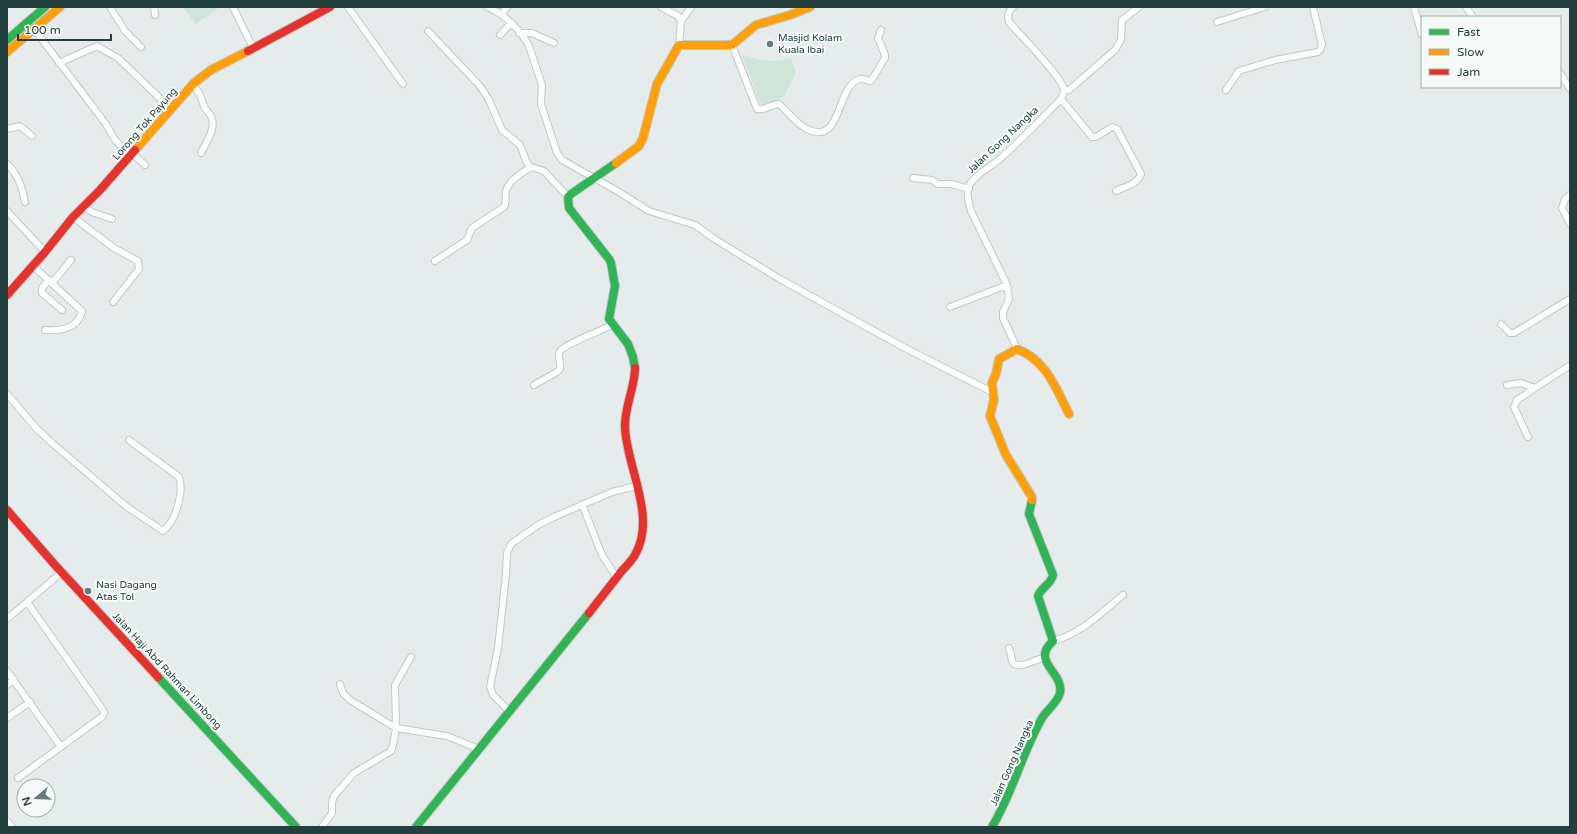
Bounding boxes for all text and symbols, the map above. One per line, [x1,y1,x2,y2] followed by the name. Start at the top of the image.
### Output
[18,16,111,42] scale bar
[1421,16,1561,88] legend
[24,23,61,37] text: 100 m
[1457,25,1481,39] text: Fast
[778,32,842,56] place label: Masjid Kolam Kuala Ibai
[765,39,775,49] marker: Masjid Kolam Kuala Ibai
[1457,45,1484,59] text: Slow
[1457,65,1480,79] text: Jam
[110,85,180,163] street label: Lorong Tok Payung
[965,104,1041,176] street label: Jalan Gong Nangka
[96,579,157,603] place label: Nasi Dagang Atas Tol
[83,586,93,596] marker: Nasi Dagang Atas Tol
[110,610,224,732] street label: Jalan Haji Abd Rahman Limbong
[988,718,1036,808] street label: Jalan Gong Nangka
[16,778,56,818] north arrow
[19,795,35,807] text: N

